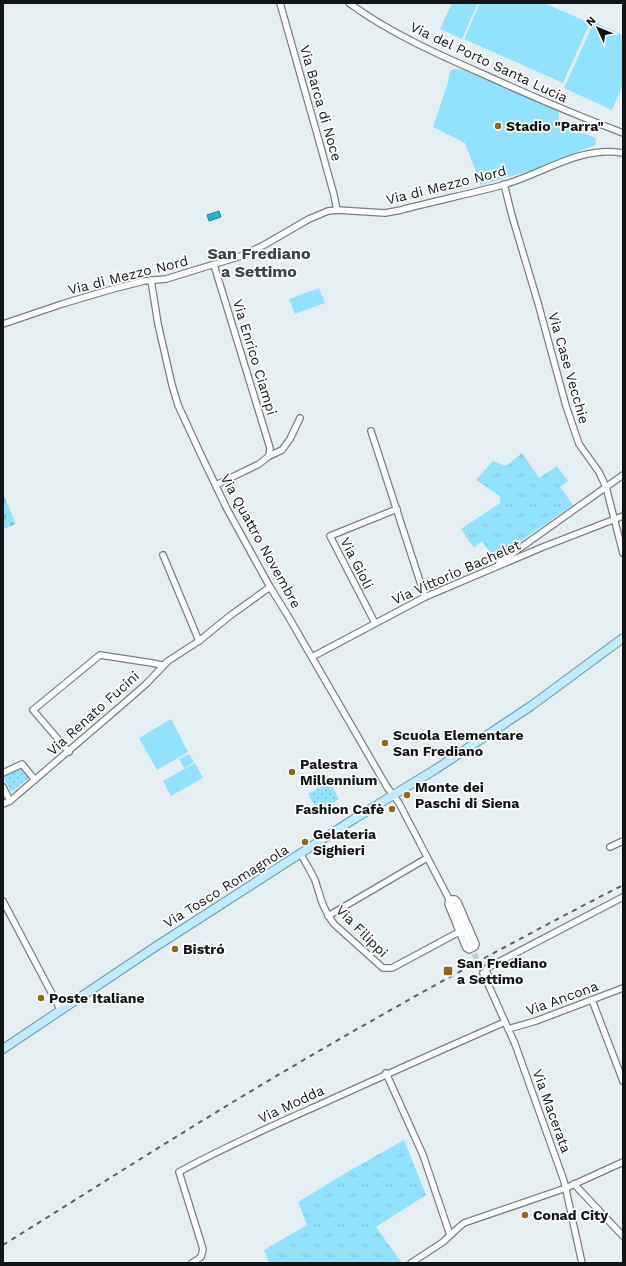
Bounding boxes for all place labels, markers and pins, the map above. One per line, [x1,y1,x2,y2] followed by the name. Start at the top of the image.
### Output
[506,118,604,134] place label: Stadio "Parra"
[493,121,503,131] marker: Stadio "Parra"
[393,727,524,759] place label: Scuola Elementare San Frediano
[380,738,390,748] marker: Scuola Elementare San Frediano
[300,756,377,788] place label: Palestra Millennium
[287,767,297,777] marker: Palestra Millennium
[415,779,520,811] place label: Monte dei Paschi di Siena
[402,790,412,800] marker: Monte dei Paschi di Siena
[295,801,384,817] place label: Fashion Cafè
[387,804,397,814] marker: Fashion Cafè
[313,826,377,858] place label: Gelateria Sighieri
[300,837,310,847] marker: Gelateria Sighieri
[183,941,225,957] place label: Bistró
[170,944,180,954] marker: Bistró
[457,955,547,987] place label: San Frediano a Settimo
[442,965,454,977] marker: San Frediano a Settimo
[49,990,145,1006] place label: Poste Italiane
[36,993,46,1003] marker: Poste Italiane
[533,1207,608,1223] place label: Conad City
[520,1210,530,1220] marker: Conad City

